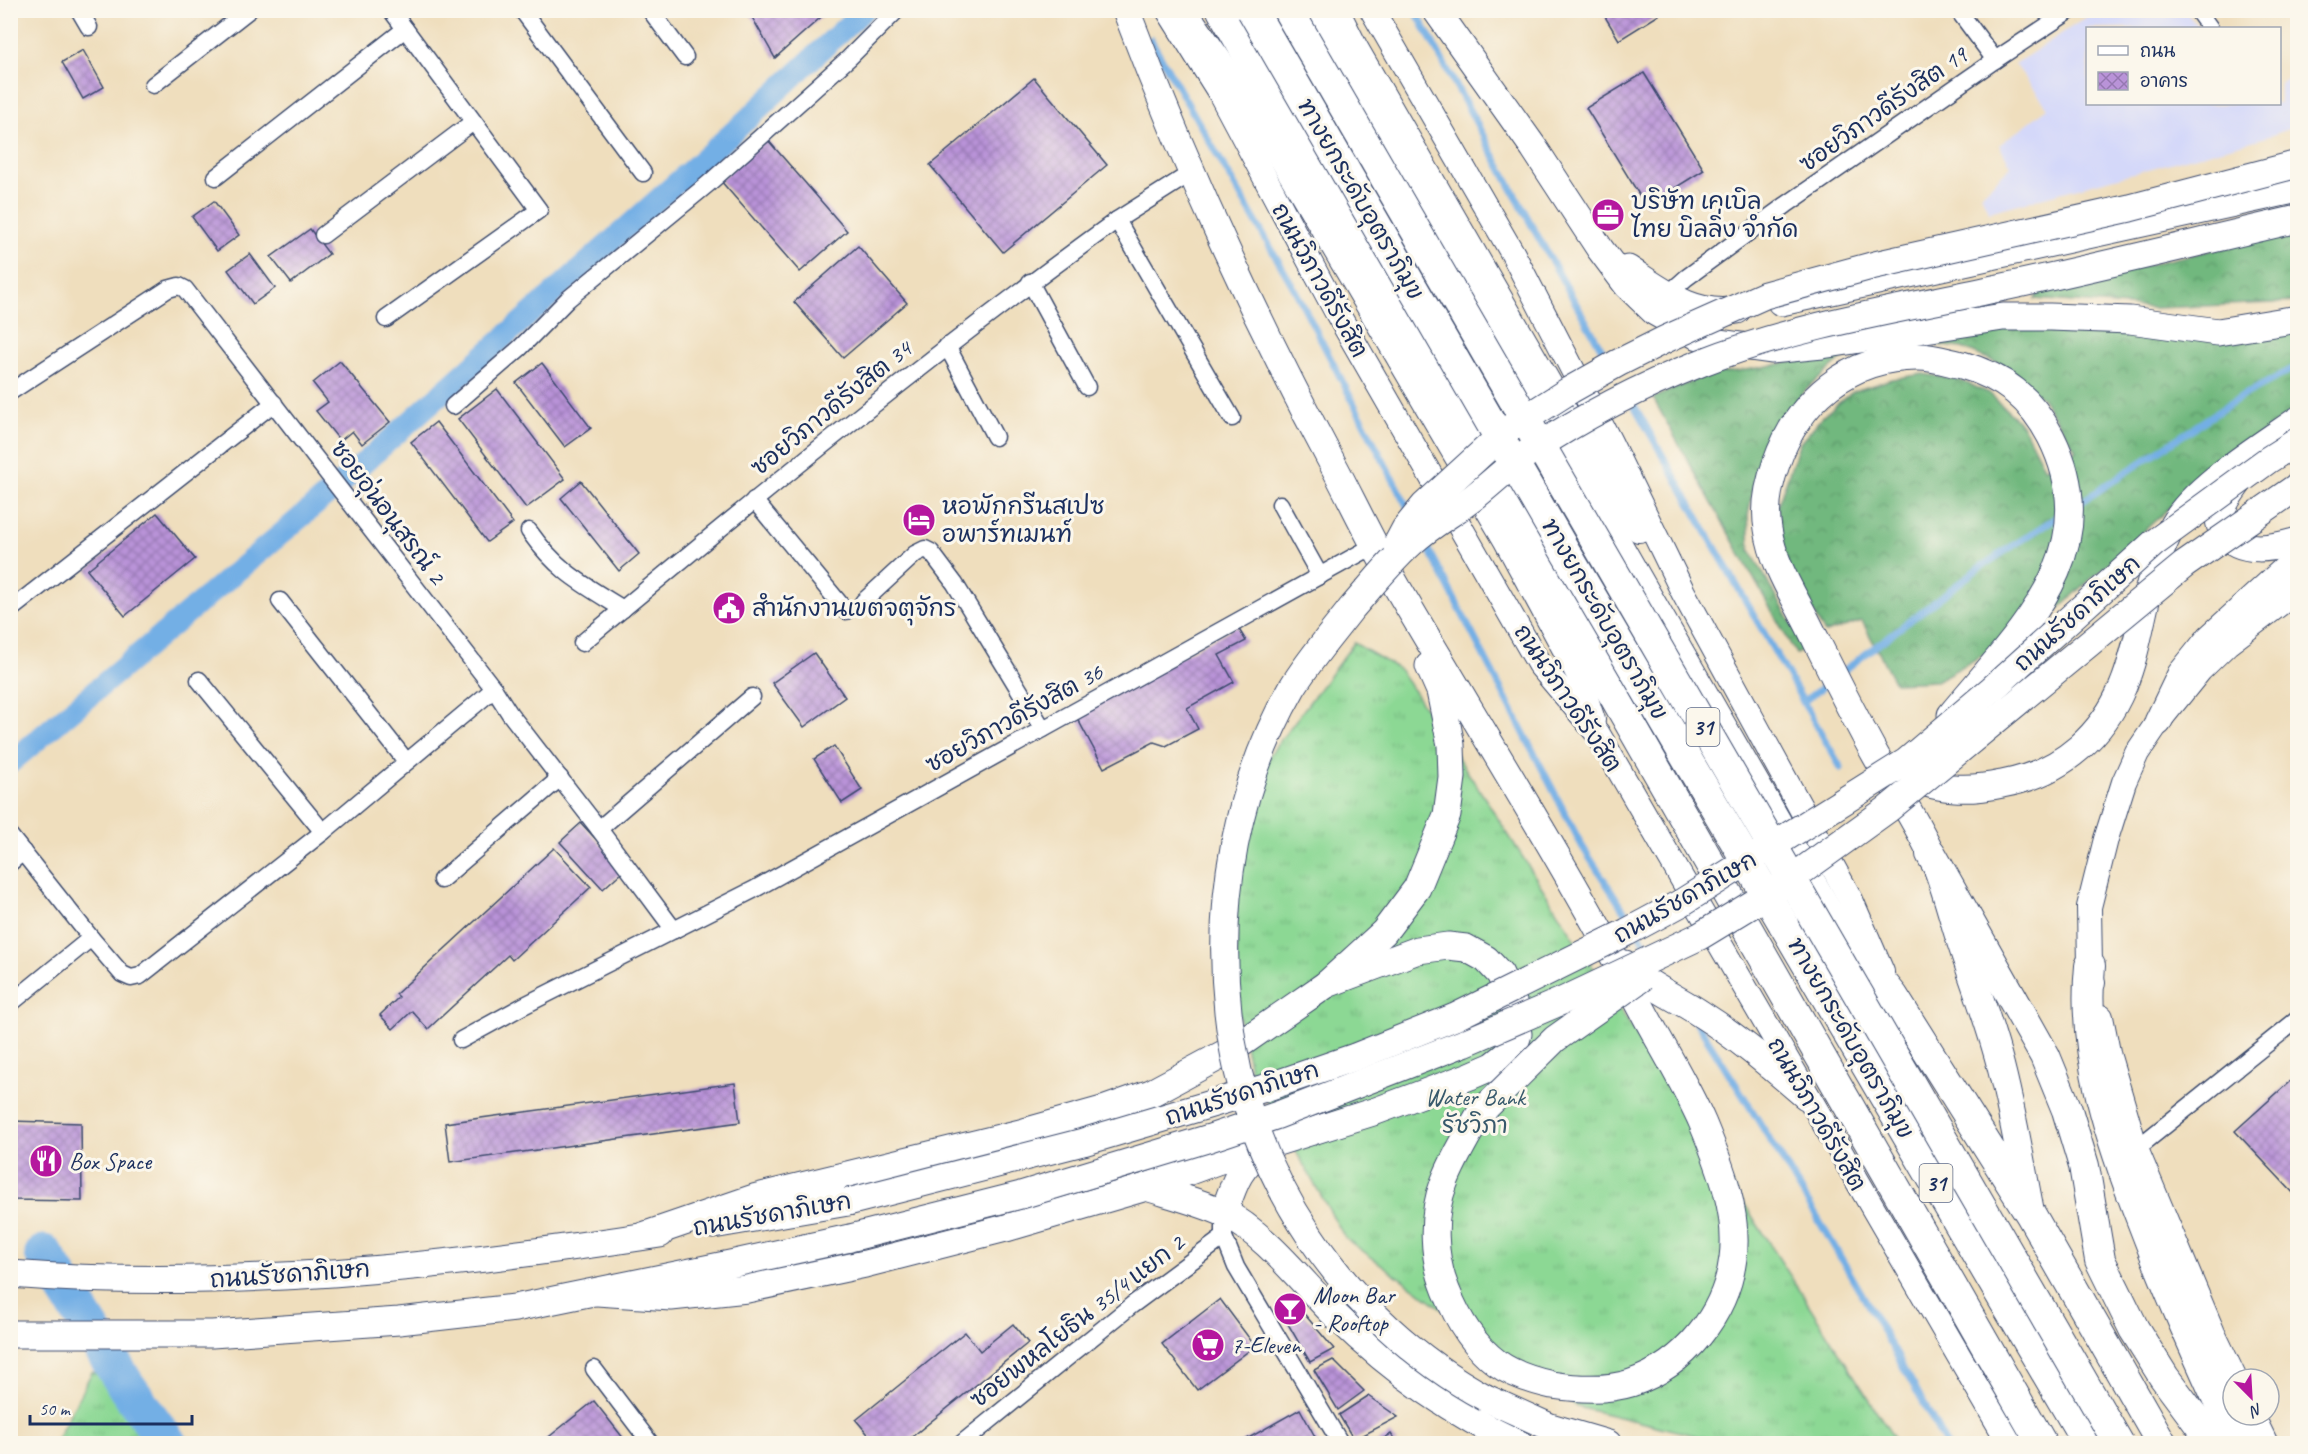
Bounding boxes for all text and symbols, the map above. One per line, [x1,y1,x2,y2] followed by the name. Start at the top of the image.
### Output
[2086,27,2281,105] legend
[1793,39,1975,178] street label: ซอยวิภาวดีรังสิต 19
[2140,40,2175,62] text: ถนน
[2140,70,2188,92] text: อาคาร
[1288,93,1431,307] street label: ทางยกระดับอุตราภิมุข
[1630,186,1798,244] place label: บริษัท เคเบิล ไทย บิลลิ่ง จำกัด
[1265,197,1375,363] street label: ถนนวิภาวดีรังสิต
[1590,197,1626,233] office icon: บริษัท เคเบิล ไทย บิลลิ่ง จำกัด
[745,333,919,482] street label: ซอยวิภาวดีรังสิต 34
[322,434,454,593] street label: ซอยอุ่นอนุสรณ์ 2
[942,491,1105,549] place label: หอพักกรีนสเปซ อพาร์ทเมนท์
[901,502,937,538] hotel icon: หอพักกรีนสเปซ อพาร์ทเมนท์
[1532,513,1675,727] street label: ทางยกระดับอุตราภิมุข
[2007,548,2147,678] street label: ถนนรัชดาภิเษก
[711,590,747,626] public building icon: สำนักงานเขตจตุจักร
[752,592,957,626] place label: สำนักงานเขตจตุจักร
[1507,618,1629,778] street label: ถนนวิภาวดีรังสิต
[920,656,1109,779] street label: ซอยวิภาวดีรังสิต 36
[1686,708,1720,746] road number: 31
[1608,844,1762,950] street label: ถนนรัชดาภิเษก
[1778,932,1921,1146] street label: ทางยกระดับอุตราภิมุข
[1761,1032,1873,1196] street label: ถนนวิภาวดีรังสิต
[1161,1054,1323,1132] street label: ถนนรัชดาภิเษก
[1425,1082,1527,1140] park label: Water Bank รัชวิภา
[28,1143,64,1179] restaurant icon: Box Space
[69,1146,153,1176] place label: Box Space
[1920,1164,1952,1202] road number: 31
[690,1185,854,1243] street label: ถนนรัชดาภิเษก
[963,1226,1192,1414] street label: ซอยพหลโยธิน 35/4 แยก 2
[209,1253,371,1295] street label: ถนนรัชดาภิเษก
[1313,1280,1397,1338] place label: Moon Bar - Rooftop
[1272,1291,1308,1327] bar icon: Moon Bar - Rooftop
[1190,1327,1226,1363] supermarket icon: 7-Eleven
[1231,1330,1302,1360] place label: 7-Eleven
[2221,1367,2281,1427] north arrow
[30,1388,192,1426] scale bar
[39,1398,72,1420] text: 50 m
[2245,1399,2265,1422] text: N

